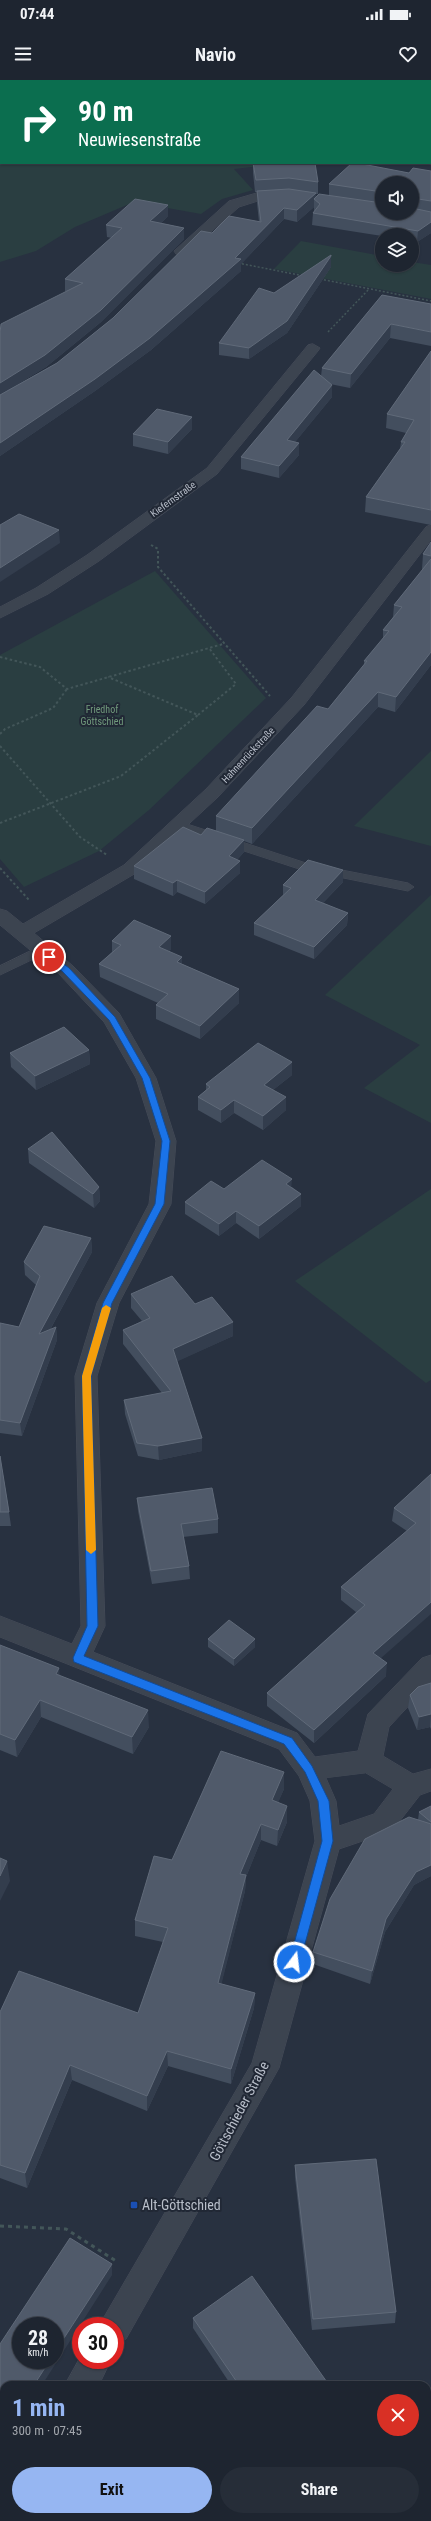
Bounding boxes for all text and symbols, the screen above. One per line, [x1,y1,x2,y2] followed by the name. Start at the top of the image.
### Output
[20,5,54,23] text: 07:44
[12,43,34,65] icon: menu
[397,43,419,65] icon: heart
[195,44,236,65] text: Navio
[78,95,134,128] text: 90 m
[12,96,64,148] icon: right
[78,129,201,150] text: Neuwiesenstraße
[375,176,419,272] map controls
[375,176,419,220] button: sound
[375,228,419,272] button: layers
[148,479,198,519] street label: Kiefernstraße
[81,704,123,727] park label: Friedhof Göttschied
[219,725,277,785] street label: Hahnenrückstraße
[32,940,66,974] pin
[38,946,60,968] icon: arrive
[273,1941,315,1983] position arrow
[206,2058,272,2163] street label: Göttschieder Straße
[142,2197,221,2213] place label: Alt-Göttschied
[129,2200,139,2210] marker: Alt-Göttschied
[72,2317,124,2369] speed limit sign: 30
[28,2326,48,2350] text: 28
[28,2347,48,2358] text: km/h
[12,2394,65,2422] text: 1 min
[377,2394,419,2436] button: close
[12,2423,82,2438] text: 300 m · 07:45
[12,2467,212,2513] button: Exit
[220,2467,419,2513] button: Share

